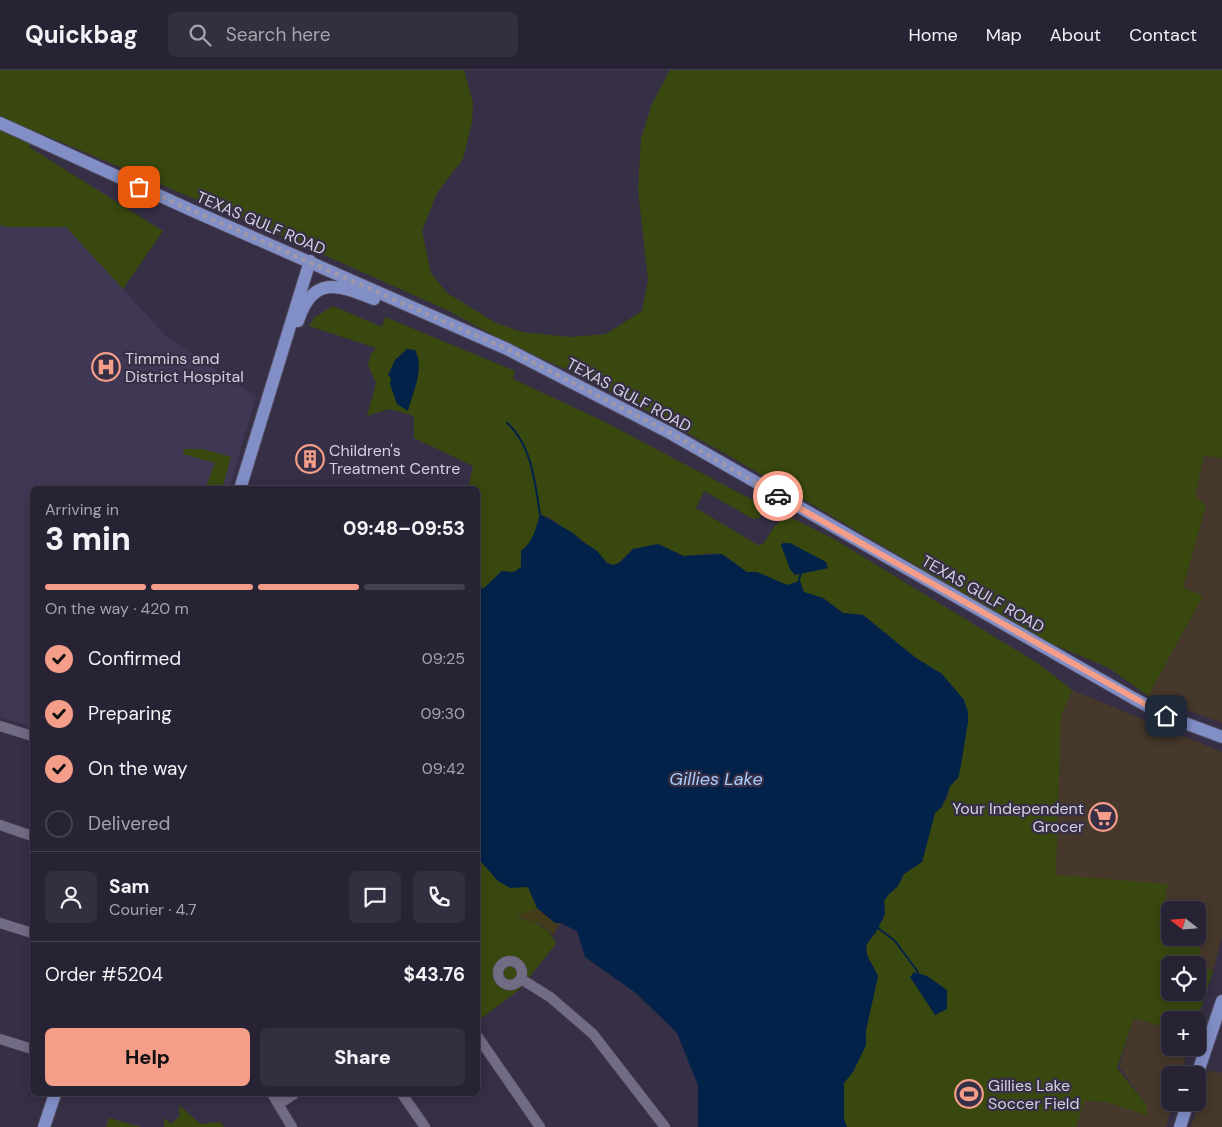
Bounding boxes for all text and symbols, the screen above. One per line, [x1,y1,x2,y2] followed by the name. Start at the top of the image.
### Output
[168,12,518,57] search box
[25,19,138,50] text: Quickbag
[186,21,214,49] icon: search
[226,22,331,47] text: Search here
[908,23,958,47] text: Home
[986,23,1022,47] text: Map
[1050,23,1101,47] text: About
[1129,23,1197,47] text: Contact
[118,166,160,208] pin
[125,173,153,201] icon: bag
[193,186,329,260] street label: TEXAS GULF ROAD
[125,348,244,387] place label: Timmins and District Hospital
[91,352,121,382] hospital icon: Timmins and District Hospital
[563,353,695,437] street label: TEXAS GULF ROAD
[329,440,460,479] place label: Children's Treatment Centre
[295,444,325,474] building icon: Children's Treatment Centre
[753,471,803,521] courier
[764,482,792,510] icon: car
[45,499,119,520] text: Arriving in
[343,516,465,541] text: 09:48–09:53
[45,518,131,560] text: 3 min
[918,550,1048,638] street label: TEXAS GULF ROAD
[45,598,189,619] text: On the way · 420 m
[45,645,73,673] icon: check
[88,646,181,671] text: Confirmed
[422,648,465,669] text: 09:25
[1145,695,1187,737] pin
[45,700,73,728] icon: check
[88,701,172,726] text: Preparing
[1152,702,1180,730] icon: home
[420,703,465,724] text: 09:30
[45,755,73,783] icon: check
[88,756,188,781] text: On the way
[422,758,465,779] text: 09:42
[669,767,763,791] water label: Gillies Lake
[952,798,1084,837] place label: Your Independent Grocer
[1088,802,1118,832] supermarket icon: Your Independent Grocer
[88,811,170,836] text: Delivered
[45,871,97,923] button: person
[349,871,401,923] button: chat
[413,871,465,923] button: phone
[109,874,150,899] text: Sam
[109,899,197,920] text: Courier · 4.7
[1161,901,1206,946] north arrow
[1161,901,1206,1111] map controls
[1161,956,1206,1001] button: locate
[45,962,163,987] text: Order #5204
[403,962,465,987] text: $43.76
[1161,1011,1206,1056] button: +
[45,1028,250,1086] button: Help
[260,1028,465,1086] button: Share
[1161,1066,1206,1111] button: −
[988,1075,1079,1114] place label: Gillies Lake Soccer Field
[954,1079,984,1109] sports icon: Gillies Lake Soccer Field

